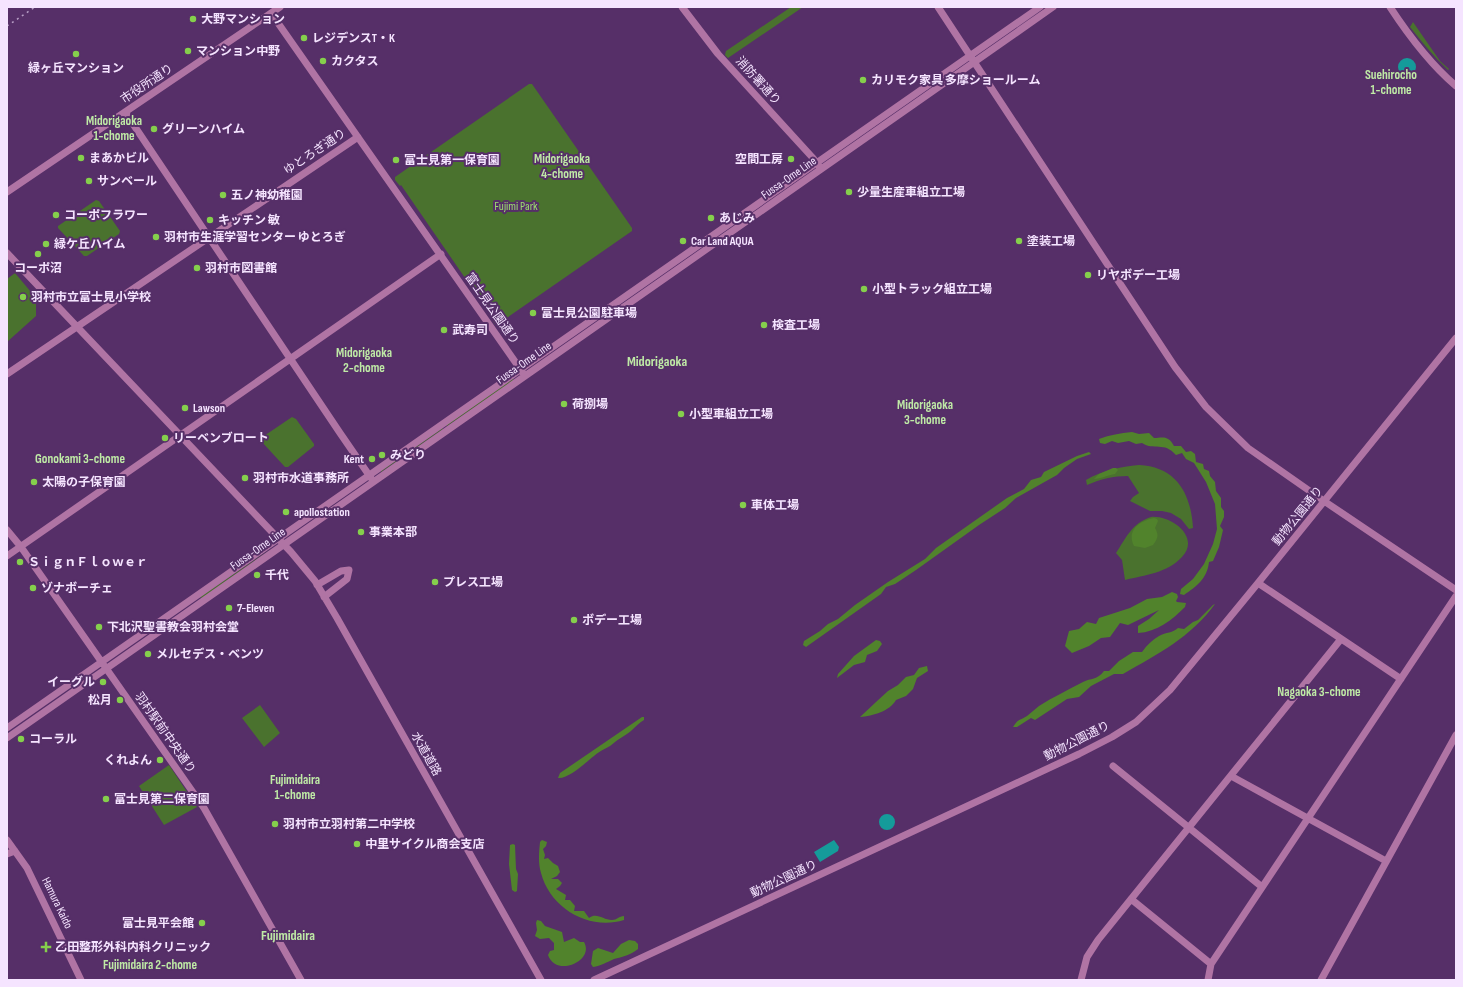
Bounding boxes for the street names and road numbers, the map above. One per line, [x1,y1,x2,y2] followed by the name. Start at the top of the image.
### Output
[732,54,784,108] street label: 消防署通り
[118,61,176,107] street label: 市役所通り
[281,126,349,178] street label: ゆとろぎ通り
[758,153,820,203] street label: Fussa-Ome Line
[462,270,522,348] street label: 富士見公園通り
[493,338,555,388] street label: Fussa-Ome Line
[1270,483,1326,549] street label: 動物公園通り
[227,524,289,574] street label: Fussa-Ome Line
[131,689,199,777] street label: 羽村駅前中央通り
[1042,718,1112,764] street label: 動物公園通り
[408,729,444,779] street label: 水道道路
[748,857,820,901] street label: 動物公園通り
[38,875,76,931] street label: Hamura Kaido

